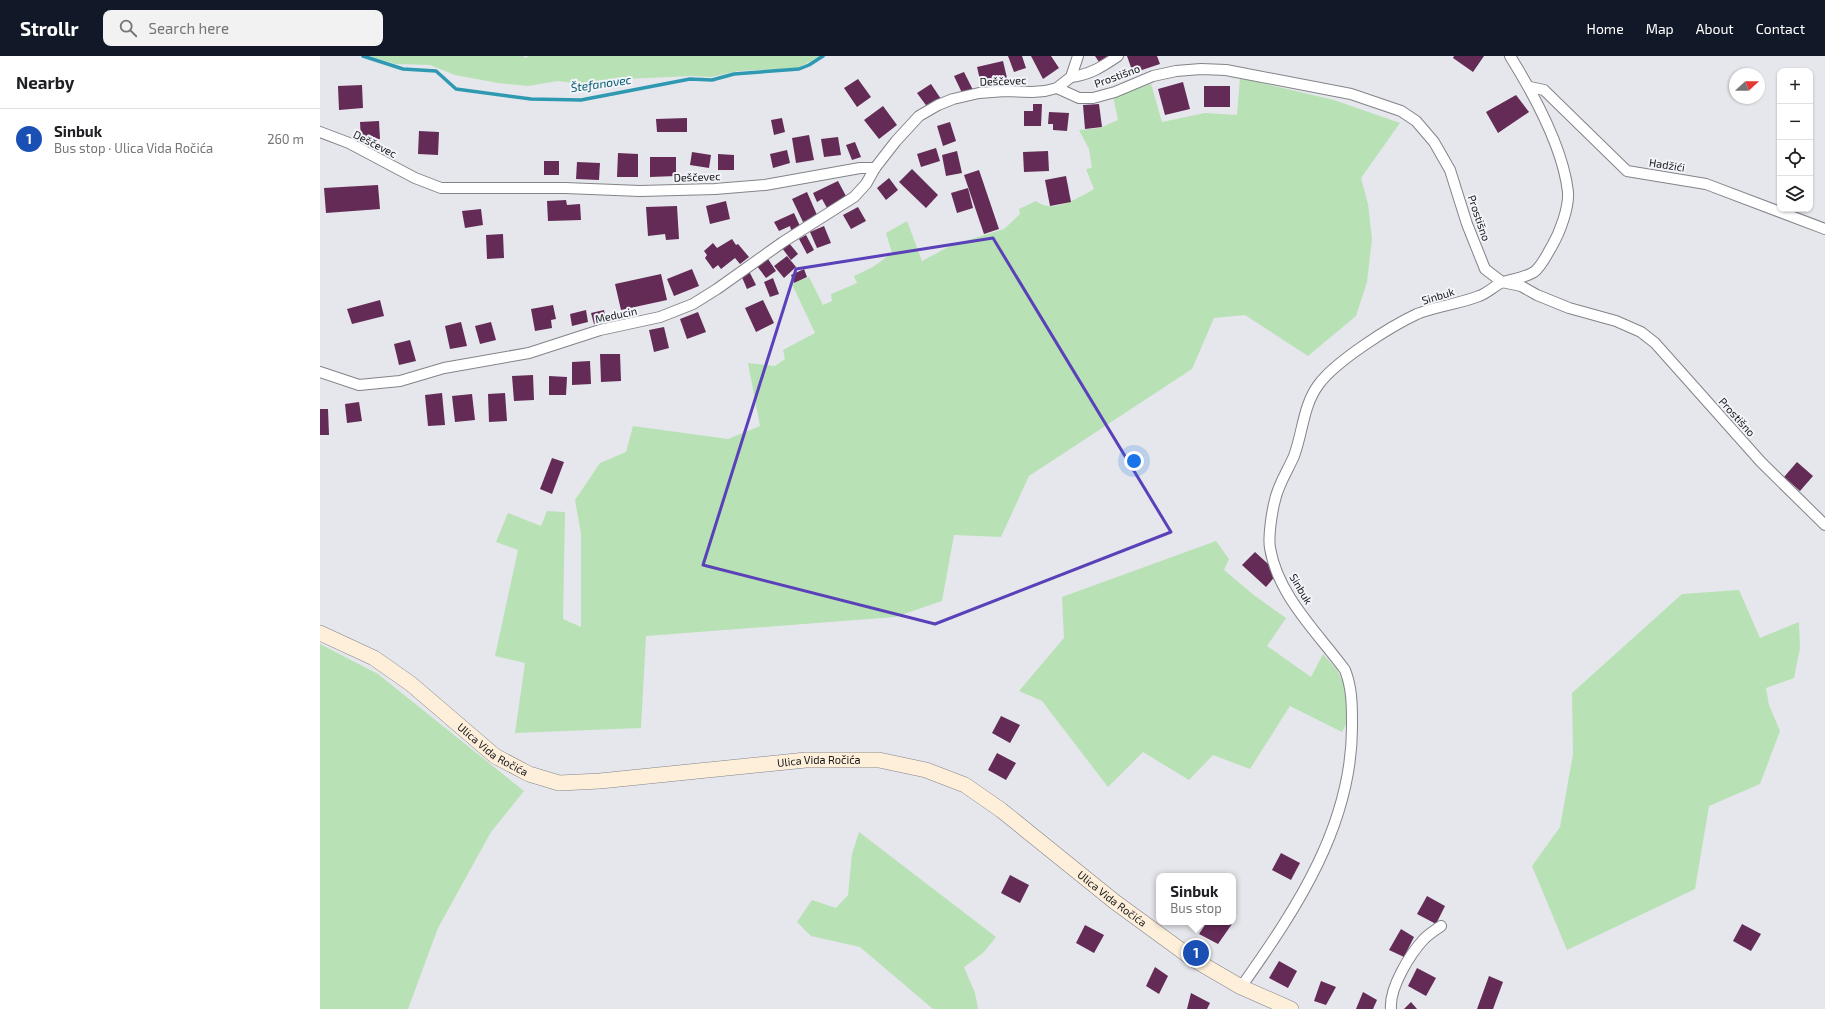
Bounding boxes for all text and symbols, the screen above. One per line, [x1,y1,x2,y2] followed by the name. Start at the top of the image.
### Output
[103,10,383,46] search box
[20,17,79,40] text: Strollr
[117,17,139,39] icon: search
[149,19,229,37] text: Search here
[1587,20,1624,37] text: Home
[1646,20,1674,37] text: Map
[1696,20,1734,37] text: About
[1756,20,1805,37] text: Contact
[1092,61,1141,90] street label: Prostišno
[1729,68,1765,104] north arrow
[1777,68,1813,212] map controls
[1777,68,1813,104] button: +
[16,72,74,92] text: Nearby
[570,72,632,94] water label: Štefanovec
[979,73,1027,88] street label: Deščevec
[1777,104,1813,140] button: −
[54,122,102,140] text: Sinbuk
[351,127,399,160] street label: Deščevec
[26,131,32,147] text: 1
[267,131,304,147] text: 260 m
[54,140,213,156] text: Bus stop · Ulica Vida Ročića
[1777,140,1813,176] button: locate
[1648,155,1686,174] street label: Hadžići
[673,169,721,184] street label: Deščevec
[1777,176,1813,212] button: layers
[1466,193,1493,243] street label: Prostišno
[1420,284,1456,307] street label: Sinbuk
[594,304,638,325] street label: Meducin
[1717,395,1758,439] street label: Prostišno
[1124,451,1144,471] your location
[1287,571,1316,607] street label: Sinbuk
[455,720,531,778] street label: Ulica Vida Ročića
[776,753,861,769] street label: Ulica Vida Ročića
[1075,867,1149,929] street label: Ulica Vida Ročića
[1156,873,1236,925] popup
[1170,882,1218,900] text: Sinbuk
[1170,900,1222,916] text: Bus stop
[1183,938,1209,968] pin: 1

